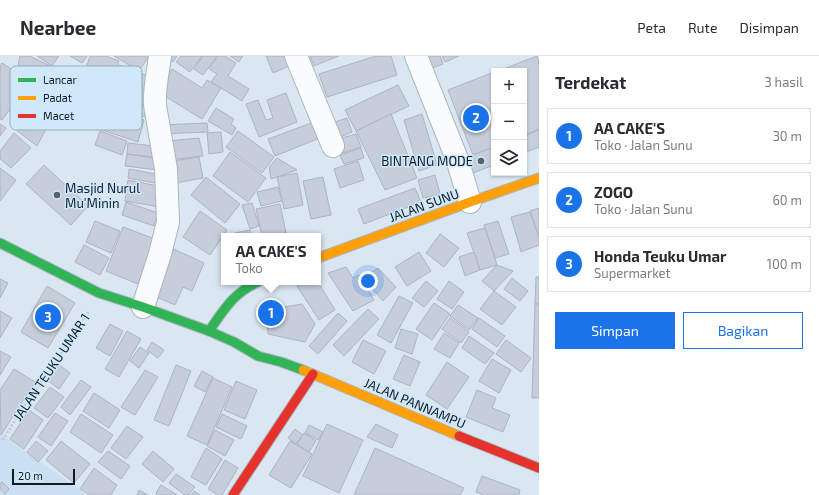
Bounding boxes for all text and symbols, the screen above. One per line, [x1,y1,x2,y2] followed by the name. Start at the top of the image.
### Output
[20,16,96,39] text: Nearbee
[637,19,666,36] text: Peta
[688,19,717,36] text: Rute
[739,19,799,36] text: Disimpan
[10,66,142,130] legend
[491,68,527,176] map controls
[491,68,527,104] button: +
[555,72,626,92] text: Terdekat
[43,73,78,86] text: Lancar
[764,74,803,90] text: 3 hasil
[43,91,72,104] text: Padat
[463,103,489,133] pin: 2
[491,104,527,140] button: −
[43,109,74,122] text: Macet
[594,119,665,137] text: AA CAKE'S
[566,128,572,144] text: 1
[773,128,802,144] text: 30 m
[594,137,693,153] text: Toko · Jalan Sunu
[491,140,527,176] button: layers
[381,153,473,169] place label: BINTANG MODE
[476,156,486,166] marker: BINTANG MODE
[65,180,140,211] place label: Masjid Nurul Mu'Minin
[594,183,633,201] text: ZOGO
[387,185,461,225] street label: JALAN SUNU
[52,190,62,200] marker: Masjid Nurul Mu'Minin
[565,192,573,208] text: 2
[772,192,802,208] text: 60 m
[594,201,693,217] text: Toko · Jalan Sunu
[221,233,321,285] popup
[235,242,307,260] text: AA CAKE'S
[594,247,727,265] text: Honda Teuku Umar
[565,256,573,272] text: 3
[767,256,802,272] text: 100 m
[235,260,263,276] text: Toko
[594,265,671,281] text: Supermarket
[358,271,378,291] your location
[258,298,284,328] pin: 1
[35,302,61,332] pin: 3
[9,310,93,424] street label: JALAN TEUKU UMAR 1
[555,312,675,349] button: Simpan
[683,312,803,349] button: Bagikan
[362,374,468,432] street label: JALAN PANNAMPU
[12,467,75,486] scale bar
[18,469,43,482] text: 20 m

